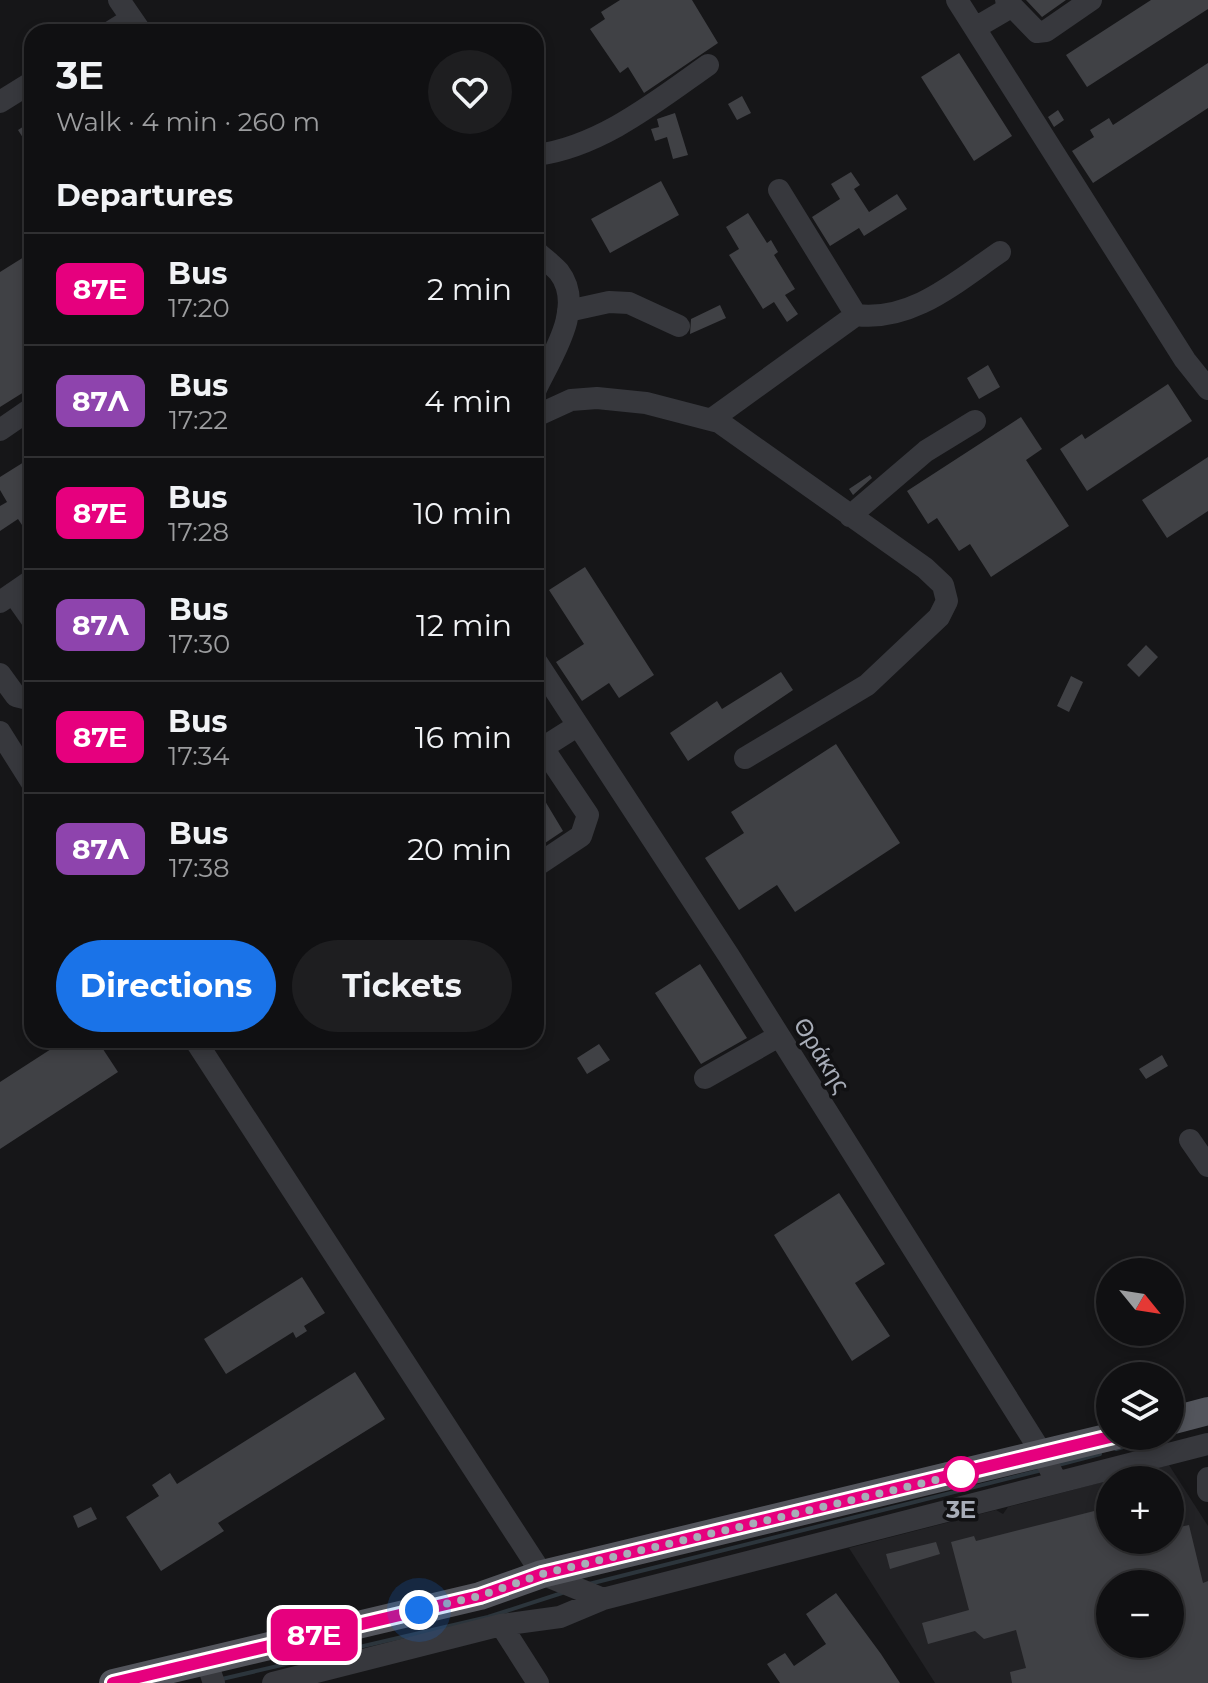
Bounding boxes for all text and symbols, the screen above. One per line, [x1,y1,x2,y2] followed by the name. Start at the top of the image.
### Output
[428,50,512,134] button: heart
[56,52,104,99] text: 3Ε
[56,106,320,138] text: Walk · 4 min · 260 m
[56,177,233,214] text: Departures
[168,255,228,292] text: Bus
[427,271,512,308] text: 2 min
[73,272,127,306] text: 87Ε
[168,292,230,324] text: 17:20
[169,367,228,404] text: Bus
[424,383,512,420] text: 4 min
[72,384,129,418] text: 87Λ
[169,404,228,436] text: 17:22
[168,479,228,516] text: Bus
[413,495,512,532] text: 10 min
[73,496,127,530] text: 87Ε
[168,516,229,548] text: 17:28
[169,591,228,628] text: Bus
[416,607,512,644] text: 12 min
[72,608,129,642] text: 87Λ
[169,628,230,660] text: 17:30
[168,703,228,740] text: Bus
[415,719,512,756] text: 16 min
[73,720,127,754] text: 87Ε
[168,740,230,772] text: 17:34
[169,815,228,852] text: Bus
[407,831,512,868] text: 20 min
[72,832,129,866] text: 87Λ
[169,852,230,884] text: 17:38
[56,940,276,1032] button: Directions
[292,940,512,1032] button: Tickets
[788,1012,856,1098] street label: Θράκης
[1096,1258,1184,1346] north arrow
[1096,1258,1184,1658] map controls
[1096,1362,1184,1450] button: layers
[944,1457,978,1491] marker: 3Ε
[1096,1466,1184,1554] button: +
[945,1495,976,1524] place label: 3Ε
[1096,1570,1184,1658] button: −
[399,1590,439,1630] your location
[268,1609,360,1661] line badge: 87Ε
[287,1618,341,1652] text: 87Ε

